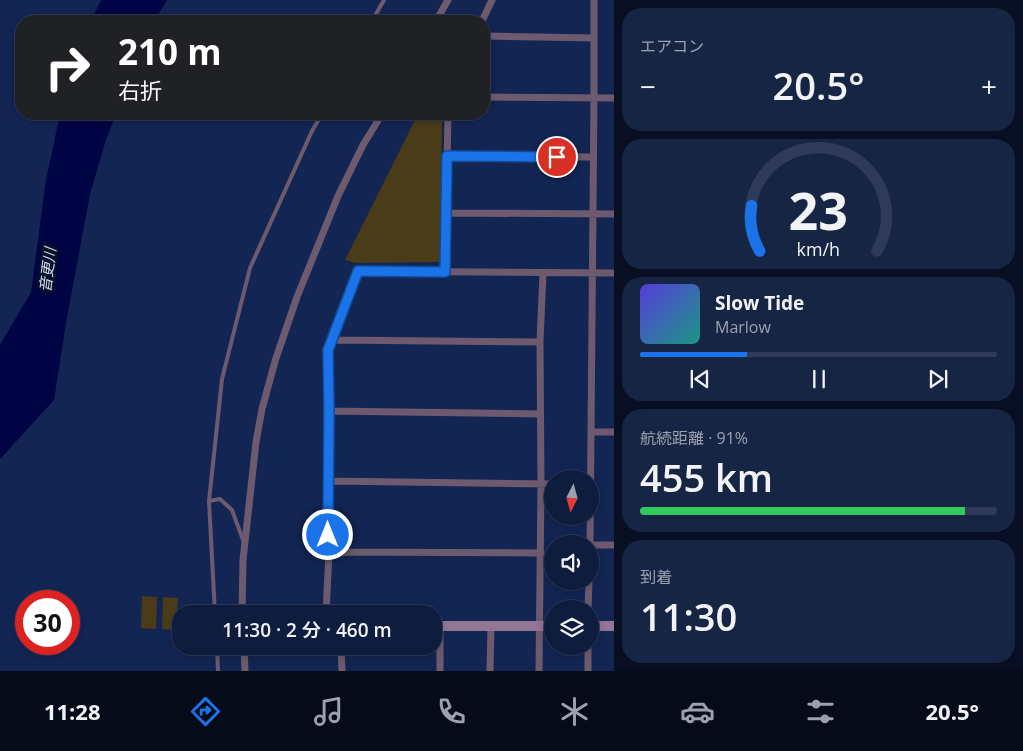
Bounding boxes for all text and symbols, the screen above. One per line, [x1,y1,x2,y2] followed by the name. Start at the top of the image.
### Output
[118,28,222,75] text: 210 m
[35,35,100,100] icon: right
[640,35,704,57] text: エアコン
[773,59,864,111] text: 20.5°
[640,67,656,105] text: −
[981,67,997,105] text: +
[118,75,162,105] text: 右折
[536,136,578,178] pin
[543,143,571,171] icon: arrive
[789,174,848,245] text: 23
[797,237,840,261] text: km/h
[34,244,60,293] water label: 音更川
[715,290,804,316] text: Slow Tide
[715,316,771,338] text: Marlow
[686,365,714,393] icon: previous
[805,365,833,393] icon: pause
[924,365,952,393] icon: next
[640,427,748,449] text: 航続距離 · 91%
[640,451,773,503] text: 455 km
[544,470,599,525] north arrow
[544,470,599,655] map controls
[301,508,353,560] position arrow
[544,535,599,590] button: sound
[640,566,672,588] text: 到着
[15,590,80,655] speed limit sign: 30
[640,590,737,642] text: 11:30
[544,600,599,655] button: layers
[222,617,392,643] text: 11:30 · 2 分 · 460 m
[188,694,223,729] icon: directions
[311,694,346,729] icon: music
[434,694,469,729] icon: phone
[557,694,592,729] icon: climate
[680,694,715,729] icon: car
[803,694,838,729] icon: filters
[44,696,101,726] text: 11:28
[926,696,979,726] text: 20.5°

